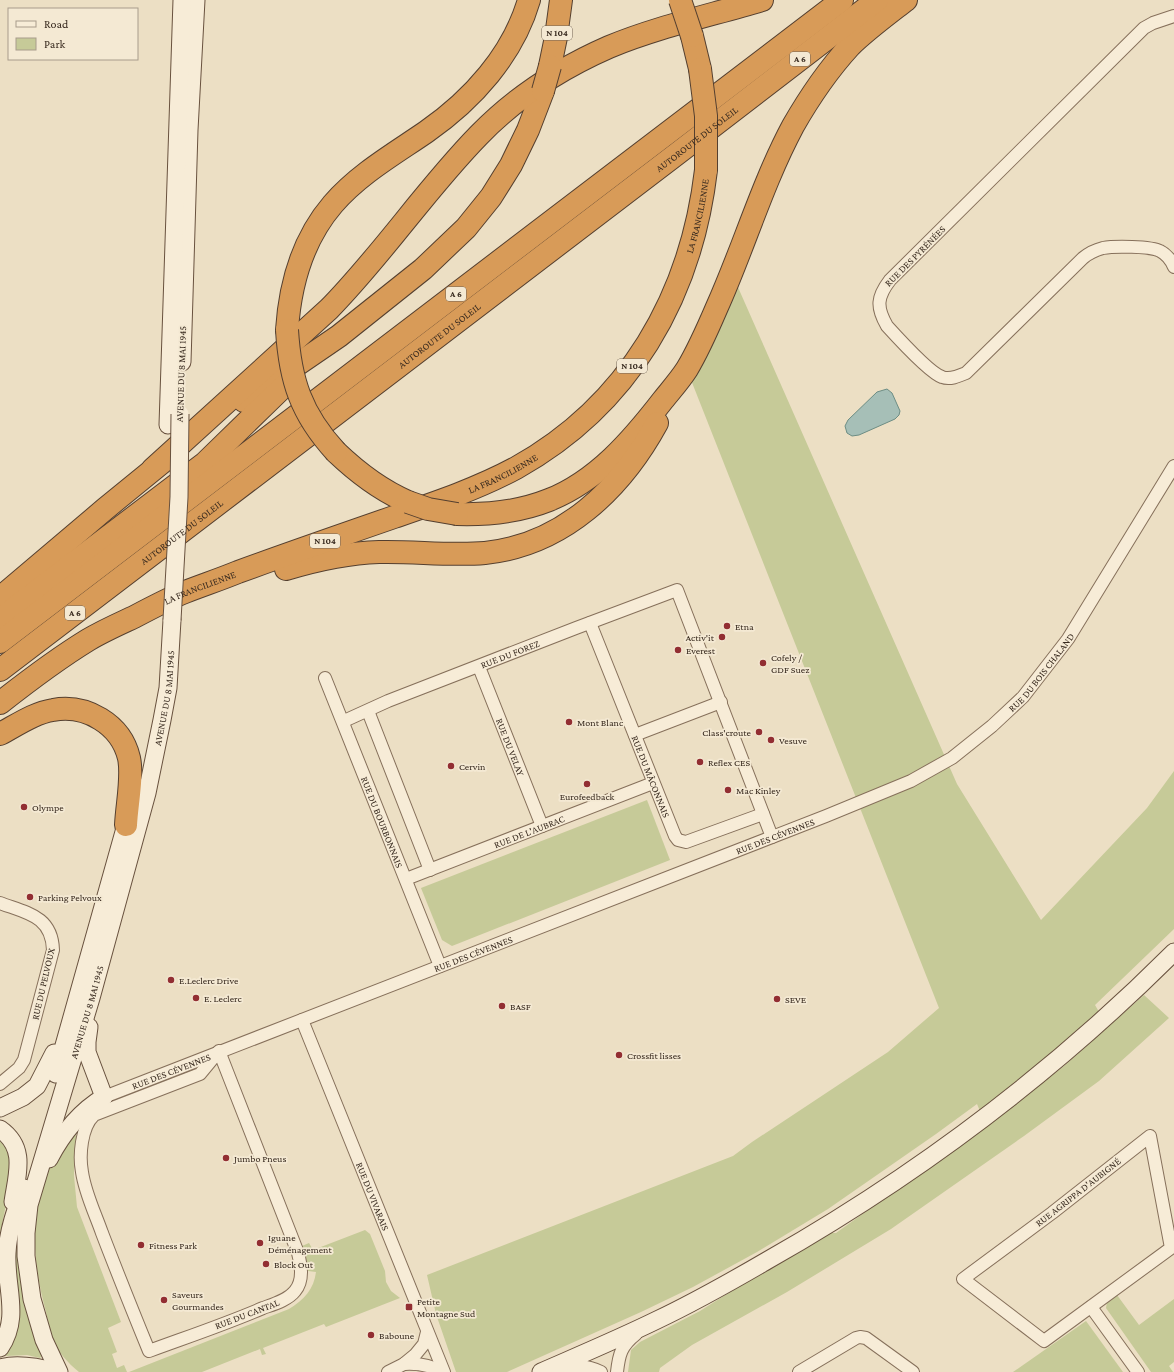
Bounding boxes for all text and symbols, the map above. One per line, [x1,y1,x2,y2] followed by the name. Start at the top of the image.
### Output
[8,8,138,60] legend
[44,17,69,31] text: Road
[542,26,572,40] road number: N 104
[44,37,66,51] text: Park
[790,52,810,66] road number: A 6
[653,104,740,174] street label: AUTOROUTE DU SOLEIL
[683,177,710,255] street label: LA FRANCILIENNE
[882,223,948,289] street label: RUE DES PYRÉNÉES
[446,287,466,301] road number: A 6
[396,300,482,370] street label: AUTOROUTE DU SOLEIL
[174,325,188,422] street label: AVENUE DU 8 MAI 1945
[617,359,647,373] road number: N 104
[467,451,540,495] street label: LA FRANCILIENNE
[138,497,225,567] street label: AUTOROUTE DU SOLEIL
[310,534,340,548] road number: N 104
[162,568,238,606] street label: LA FRANCILIENNE
[65,606,85,620] road number: A 6
[722,621,732,631] marker: Etna
[735,621,754,632] place label: Etna
[1006,630,1076,714] street label: RUE DU BOIS CHALAND
[685,632,715,643] place label: Activ'it
[717,632,727,642] marker: Activ'it
[479,637,541,670] street label: RUE DU FOREZ
[673,645,683,655] marker: Everest
[686,645,716,656] place label: Everest
[151,650,176,747] street label: AVENUE DU 8 MAI 1945
[771,652,809,675] place label: Cofely / GDF Suez
[758,658,768,668] marker: Cofely / GDF Suez
[494,717,527,778] street label: RUE DU VELAY
[564,717,574,727] marker: Mont Blanc
[577,717,624,728] place label: Mont Blanc
[702,727,752,738] place label: Class'croute
[754,727,764,737] marker: Class'croute
[630,734,673,819] street label: RUE DU MÂCONNAIS
[766,735,776,745] marker: Vesuve
[779,735,807,746] place label: Vesuve
[695,757,705,767] marker: Reflex CES
[708,757,750,768] place label: Reflex CES
[446,761,456,771] marker: Cervin
[459,761,486,772] place label: Cervin
[359,775,406,869] street label: RUE DU BOURBONNAIS
[582,779,592,789] marker: Eurofeedback
[723,785,733,795] marker: Mac Kinley
[736,785,781,796] place label: Mac Kinley
[560,791,615,802] place label: Eurofeedback
[19,802,29,812] marker: Olympe
[32,802,64,813] place label: Olympe
[492,812,566,850] street label: RUE DE L'AUBRAC
[734,815,816,856] street label: RUE DES CÉVENNES
[25,892,35,902] marker: Parking Pelvoux
[38,892,102,903] place label: Parking Pelvoux
[432,933,514,974] street label: RUE DES CÉVENNES
[29,947,57,1021] street label: RUE DU PELVOUX
[68,964,105,1060] street label: AVENUE DU 8 MAI 1945
[166,975,176,985] marker: E.Leclerc Drive
[179,975,239,986] place label: E.Leclerc Drive
[191,993,201,1003] marker: E. Leclerc
[204,993,242,1004] place label: E. Leclerc
[772,994,782,1004] marker: SEVE
[785,994,807,1005] place label: SEVE
[497,1001,507,1011] marker: BASF
[510,1001,531,1012] place label: BASF
[130,1050,212,1091] street label: RUE DES CÉVENNES
[614,1050,624,1060] marker: Crossfit lisses
[627,1050,681,1061] place label: Crossfit lisses
[221,1153,231,1163] marker: Jumbo Pneus
[233,1153,286,1164] place label: Jumbo Pneus
[1033,1155,1123,1229] street label: RUE AGRIPPA D'AUBIGNÉ
[354,1160,392,1232] street label: RUE DU VIVARAIS
[268,1232,332,1255] place label: Iguane Déménagement
[255,1238,265,1248] marker: Iguane Déménagement
[136,1240,146,1250] marker: Fitness Park
[149,1240,197,1251] place label: Fitness Park
[261,1259,271,1269] marker: Block Out
[274,1259,314,1270] place label: Block Out
[172,1289,224,1312] place label: Saveurs Gourmandes
[159,1295,169,1305] marker: Saveurs Gourmandes
[417,1296,476,1319] place label: Petite Montagne Sud
[213,1297,281,1331] street label: RUE DU CANTAL
[404,1302,414,1312] marker: Petite Montagne Sud
[366,1330,376,1340] marker: Baboune
[379,1330,415,1341] place label: Baboune

